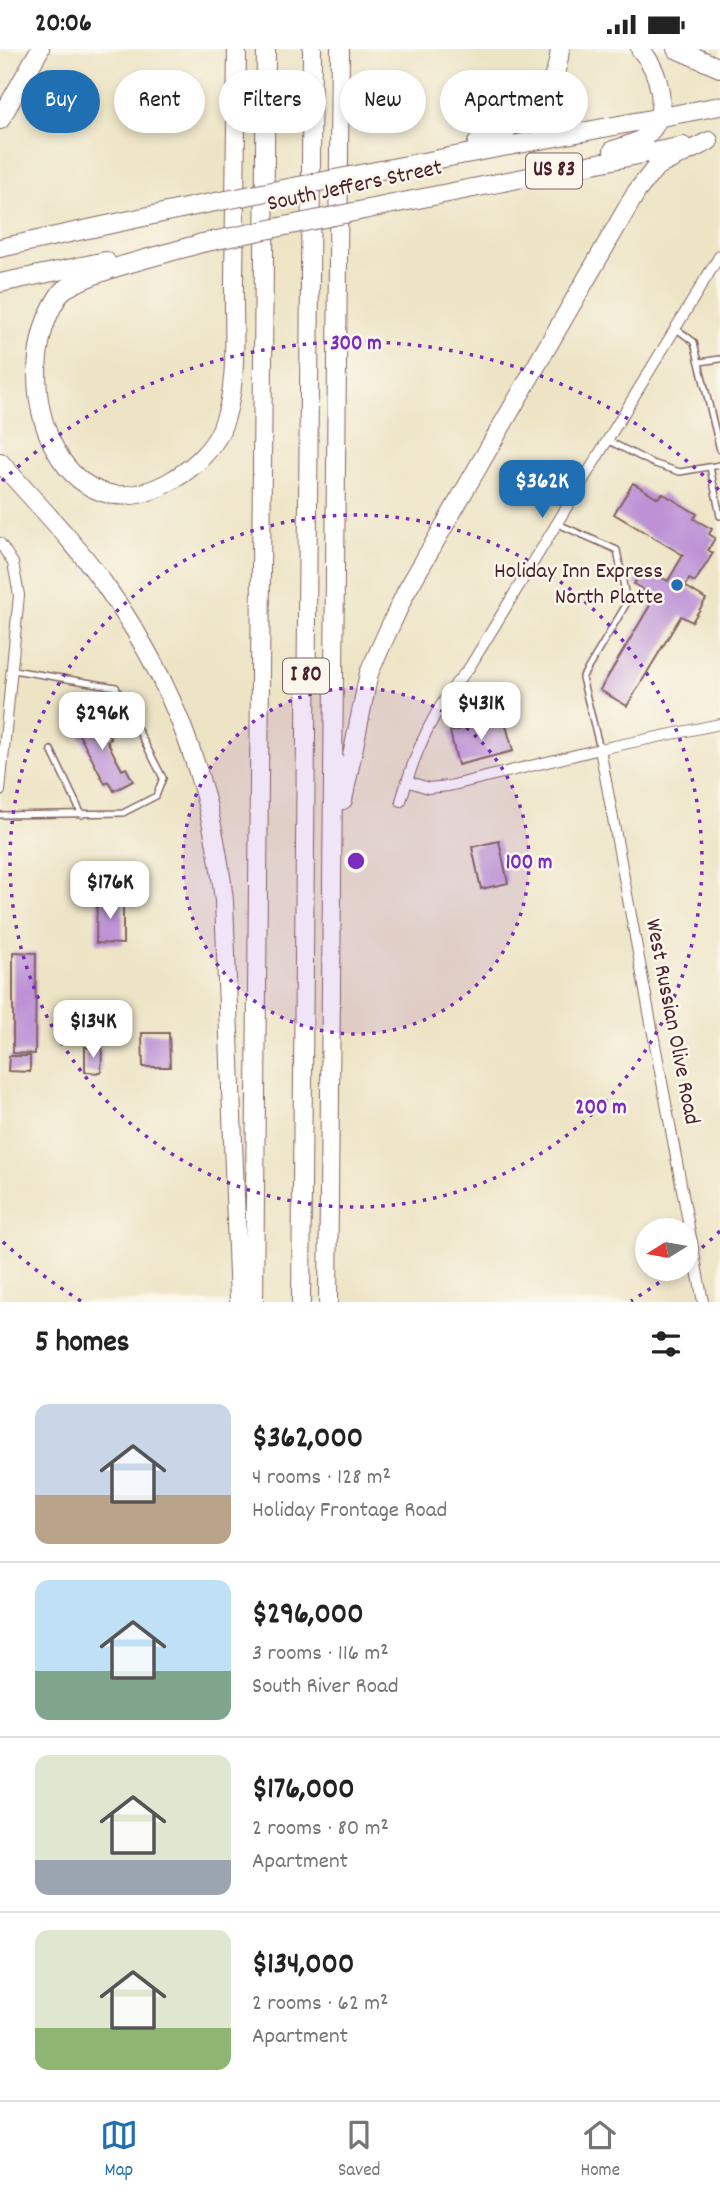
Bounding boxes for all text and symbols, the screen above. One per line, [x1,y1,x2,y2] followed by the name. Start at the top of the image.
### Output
[35,6,92,43] text: 20:06
[21,70,100,133] chip: Buy
[114,70,205,133] chip: Rent
[219,70,326,133] chip: Filters
[340,70,426,133] chip: New
[440,70,588,133] chip: Apartment
[264,152,446,222] street label: South Jeffers Street
[526,153,582,189] road number: US 83
[330,330,382,360] text: 300 m
[493,461,591,520] pin: $362K
[515,466,569,499] text: $362K
[494,556,663,615] place label: Holiday Inn Express North Platte
[669,577,685,593] marker: Holiday Inn Express North Platte
[283,659,329,693] road number: I 80
[432,683,530,742] pin: $431K
[457,688,505,721] text: $431K
[53,693,151,752] pin: $296K
[75,698,129,731] text: $296K
[344,849,368,873] centre of rings
[506,849,552,879] text: 100 m
[61,861,159,921] pin: $176K
[86,867,134,900] text: $176K
[635,916,707,1128] street label: West Russian Olive Road
[44,1000,142,1060] pin: $134K
[69,1006,117,1039] text: $134K
[575,1094,627,1124] text: 200 m
[635,1218,698,1281] north arrow
[635,1218,698,1281] map controls
[35,1323,129,1366] text: 5 homes
[647,1325,685,1363] icon: filters
[252,1419,363,1462] text: $362,000
[91,1432,175,1516] icon: home
[252,1462,391,1495] text: 4 rooms · 128 m²
[252,1495,447,1528] text: Holiday Frontage Road
[252,1595,364,1638] text: $296,000
[91,1608,175,1692] icon: home
[252,1638,389,1671] text: 3 rooms · 116 m²
[252,1671,399,1704] text: South River Road
[252,1770,355,1813] text: $176,000
[91,1783,175,1867] icon: home
[252,1813,389,1846] text: 2 rooms · 80 m²
[252,1846,348,1879] text: Apartment
[252,1945,354,1988] text: $134,000
[91,1958,175,2042] icon: home
[252,1988,388,2021] text: 2 rooms · 62 m²
[252,2021,348,2054] text: Apartment
[100,2116,138,2185] tab: Map
[338,2116,380,2185] tab: Saved
[580,2116,620,2185] tab: Home

